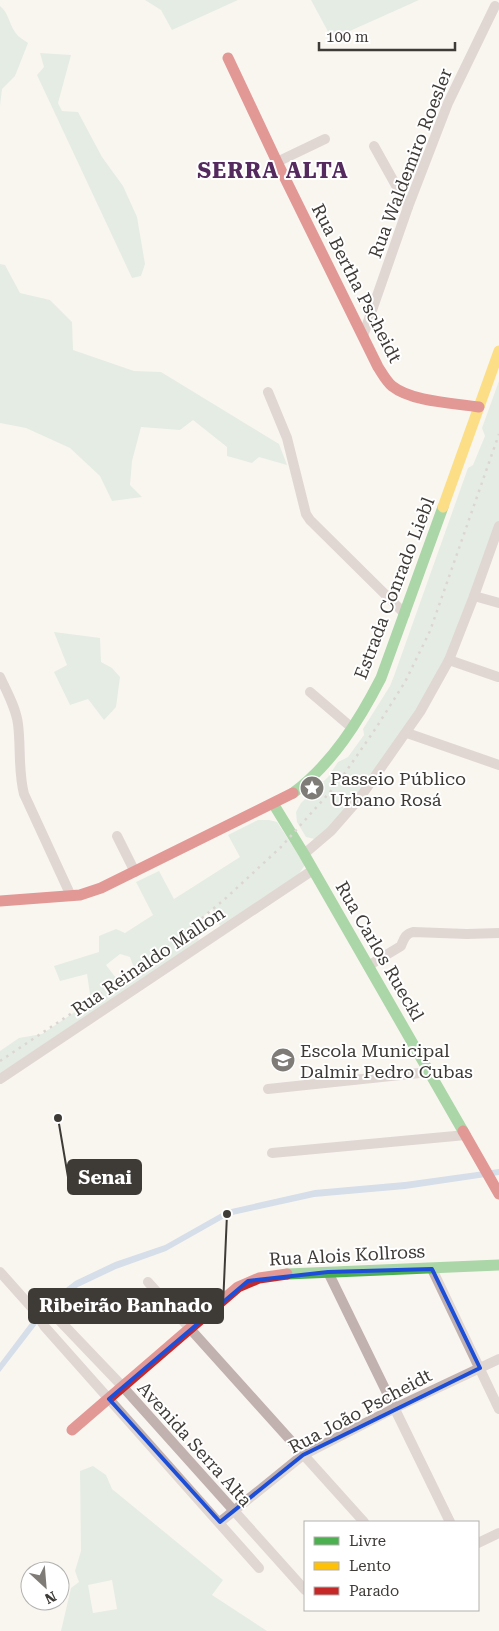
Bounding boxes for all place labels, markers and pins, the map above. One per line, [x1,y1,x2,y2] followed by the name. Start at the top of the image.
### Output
[330,768,466,810] place label: Passeio Público Urbano Rosá
[299,775,325,801] place icon: Passeio Público Urbano Rosá
[300,1040,473,1082] place label: Escola Municipal Dalmir Pedro Cubas
[270,1047,296,1073] school or university icon: Escola Municipal Dalmir Pedro Cubas
[68,1160,141,1194] callout: Senai
[29,1289,223,1323] callout: Ribeirão Banhado

